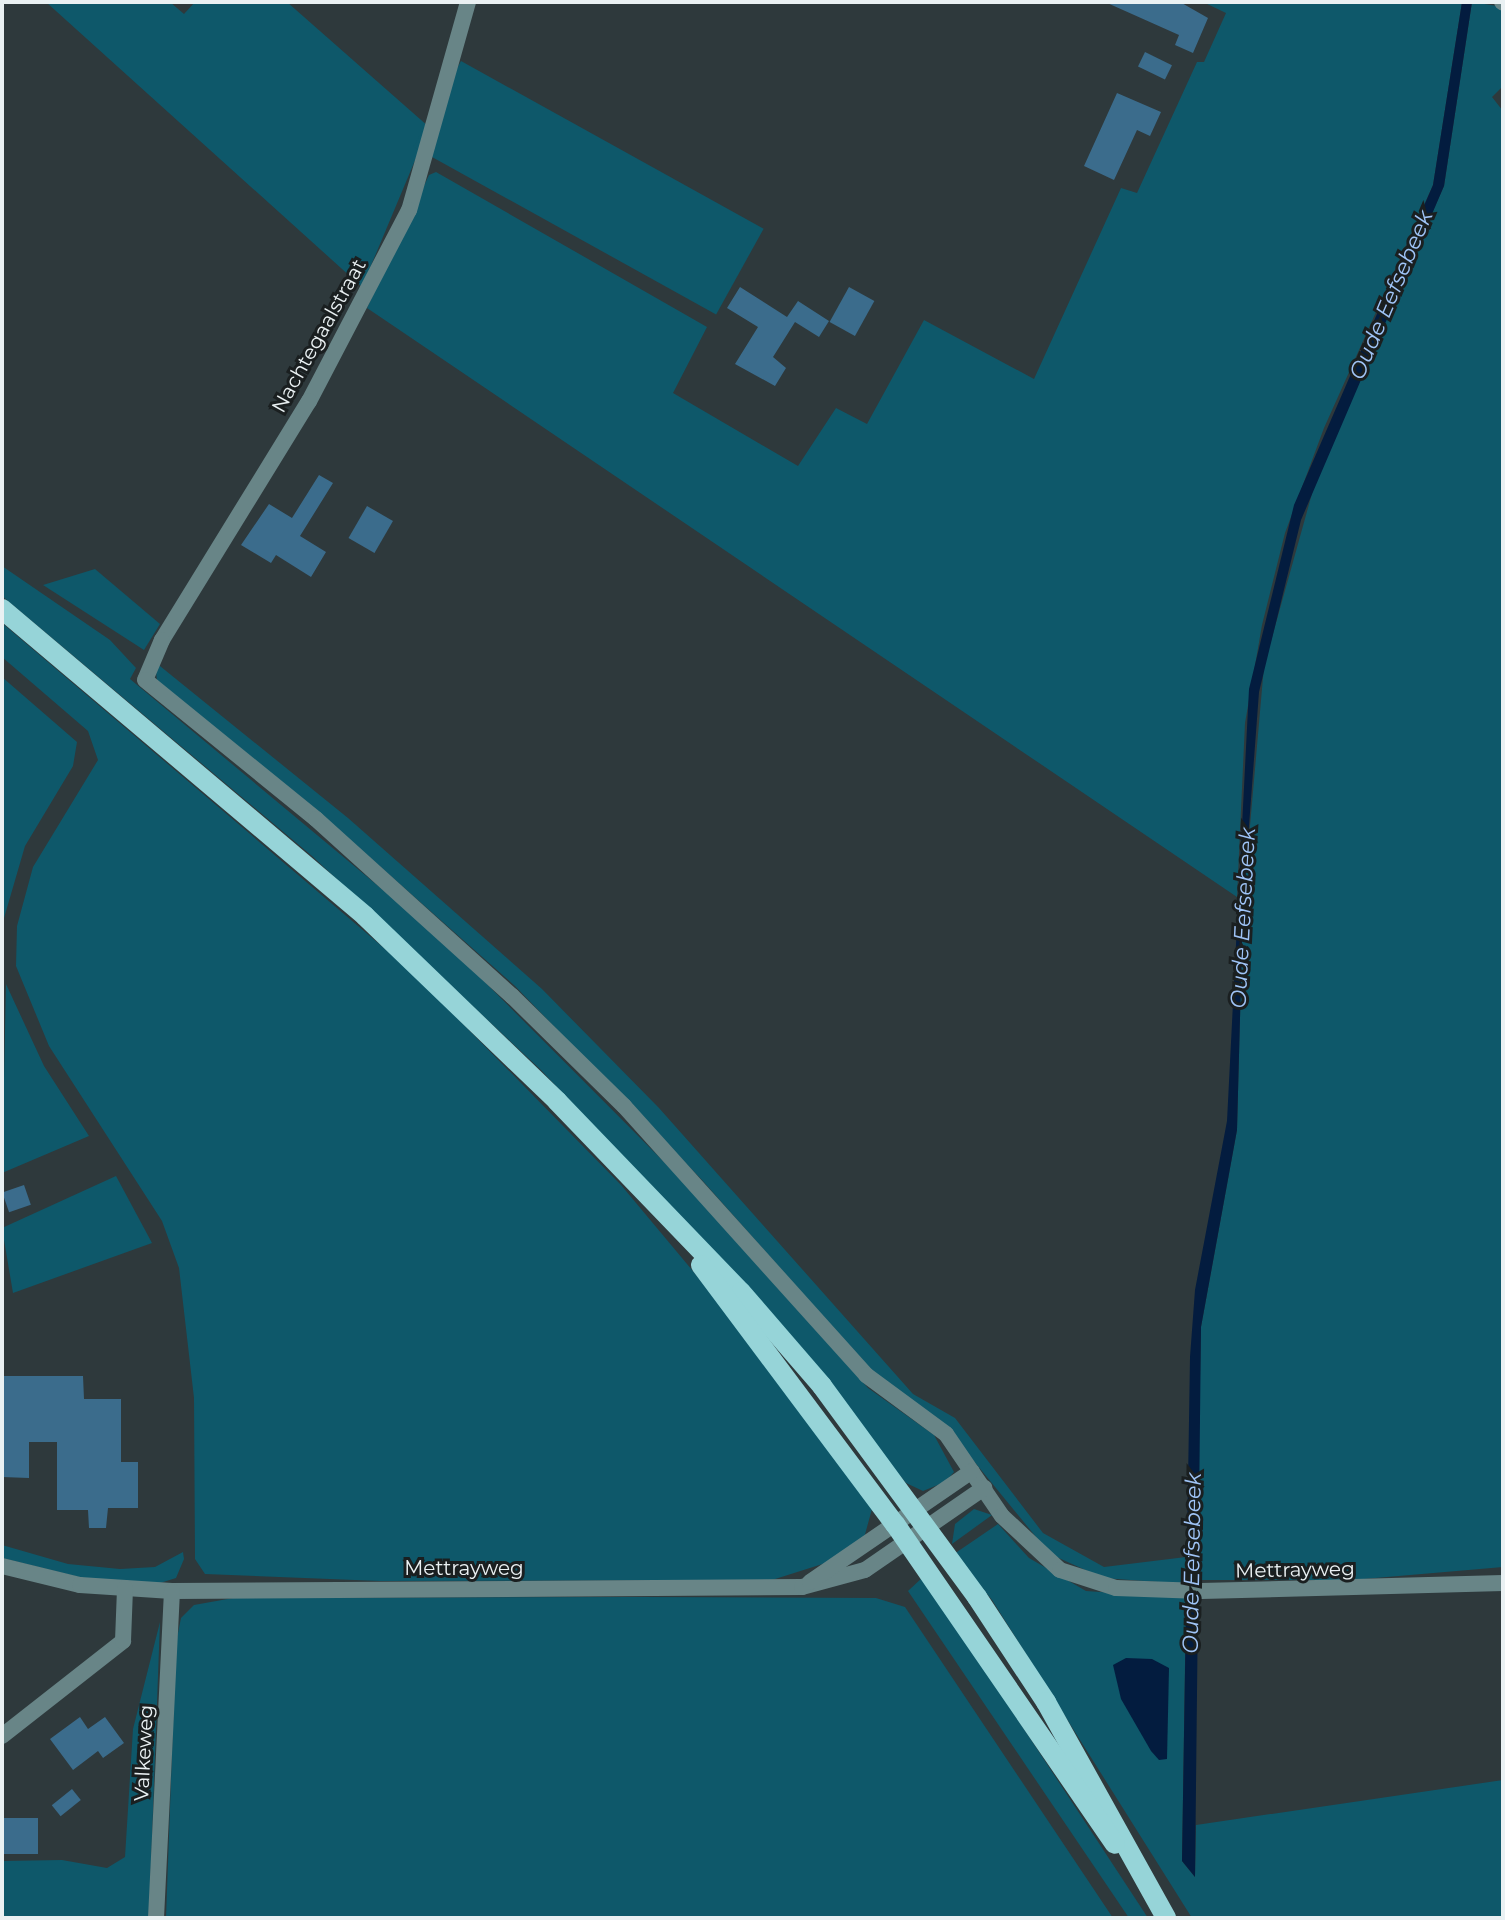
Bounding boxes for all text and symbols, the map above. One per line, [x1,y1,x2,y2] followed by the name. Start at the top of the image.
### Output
[1343,206,1439,384] water label: Oude Eefsebeek
[267,255,371,417] street label: Nachtegaalstraat
[1225,827,1261,1009] water label: Oude Eefsebeek
[1177,1472,1207,1654] water label: Oude Eefsebeek
[404,1556,524,1580] street label: Mettrayweg
[1235,1557,1355,1583] street label: Mettrayweg
[129,1704,159,1802] street label: Valkeweg

